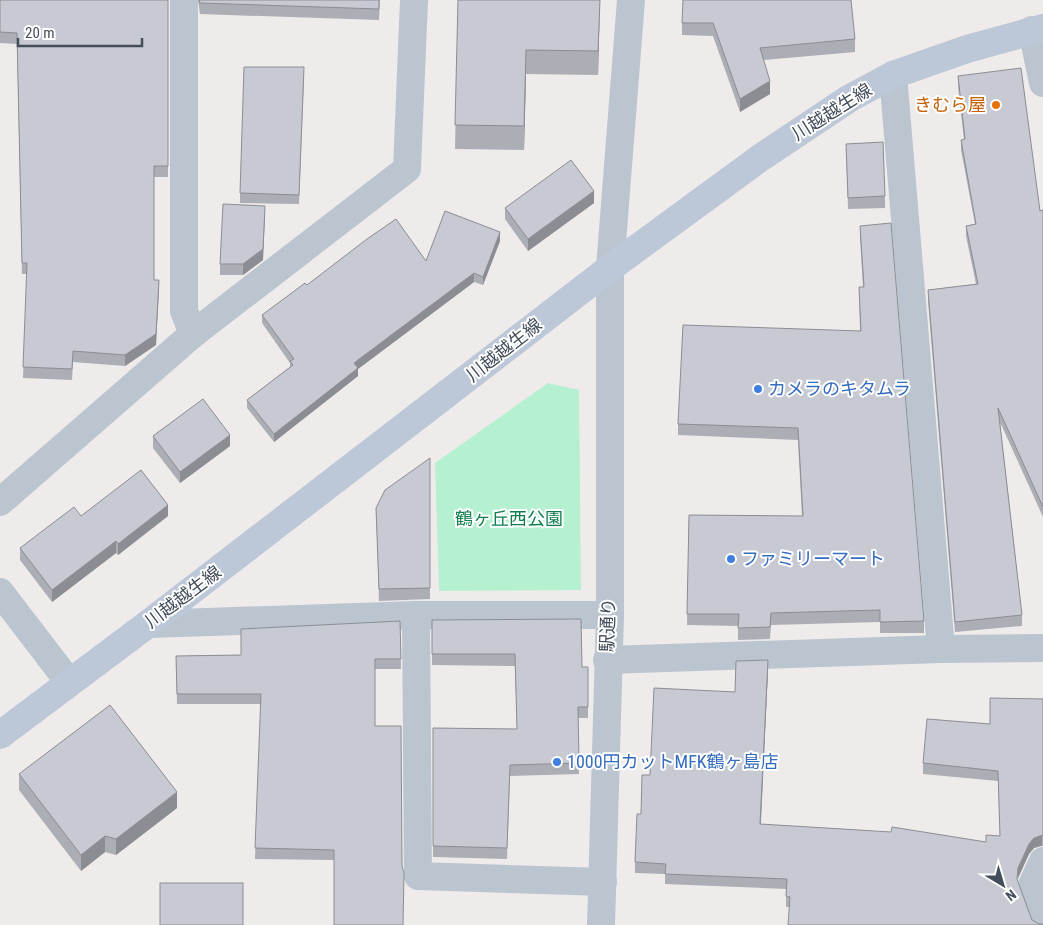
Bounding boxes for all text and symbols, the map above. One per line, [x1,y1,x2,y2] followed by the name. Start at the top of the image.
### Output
[18,15,141,47] scale bar
[25,24,55,42] text: 20 m
[788,79,875,144] street label: 川越越生線
[914,94,986,115] place label: きむら屋
[990,99,1002,111] marker: きむら屋
[462,314,546,386] street label: 川越越生線
[768,378,911,399] place label: カメラのキタムラ
[752,383,764,395] marker: カメラのキタムラ
[455,508,563,529] park label: 鶴ヶ丘西公園
[741,548,885,569] place label: ファミリーマート
[725,553,737,565] marker: ファミリーマート
[140,561,225,632] street label: 川越越生線
[596,598,619,652] street label: 駅通り
[567,751,779,772] place label: 1000円カットMFK鶴ヶ島店
[551,756,563,768] marker: 1000円カットMFK鶴ヶ島店
[978,860,1028,910] north arrow
[1003,886,1019,904] text: N

